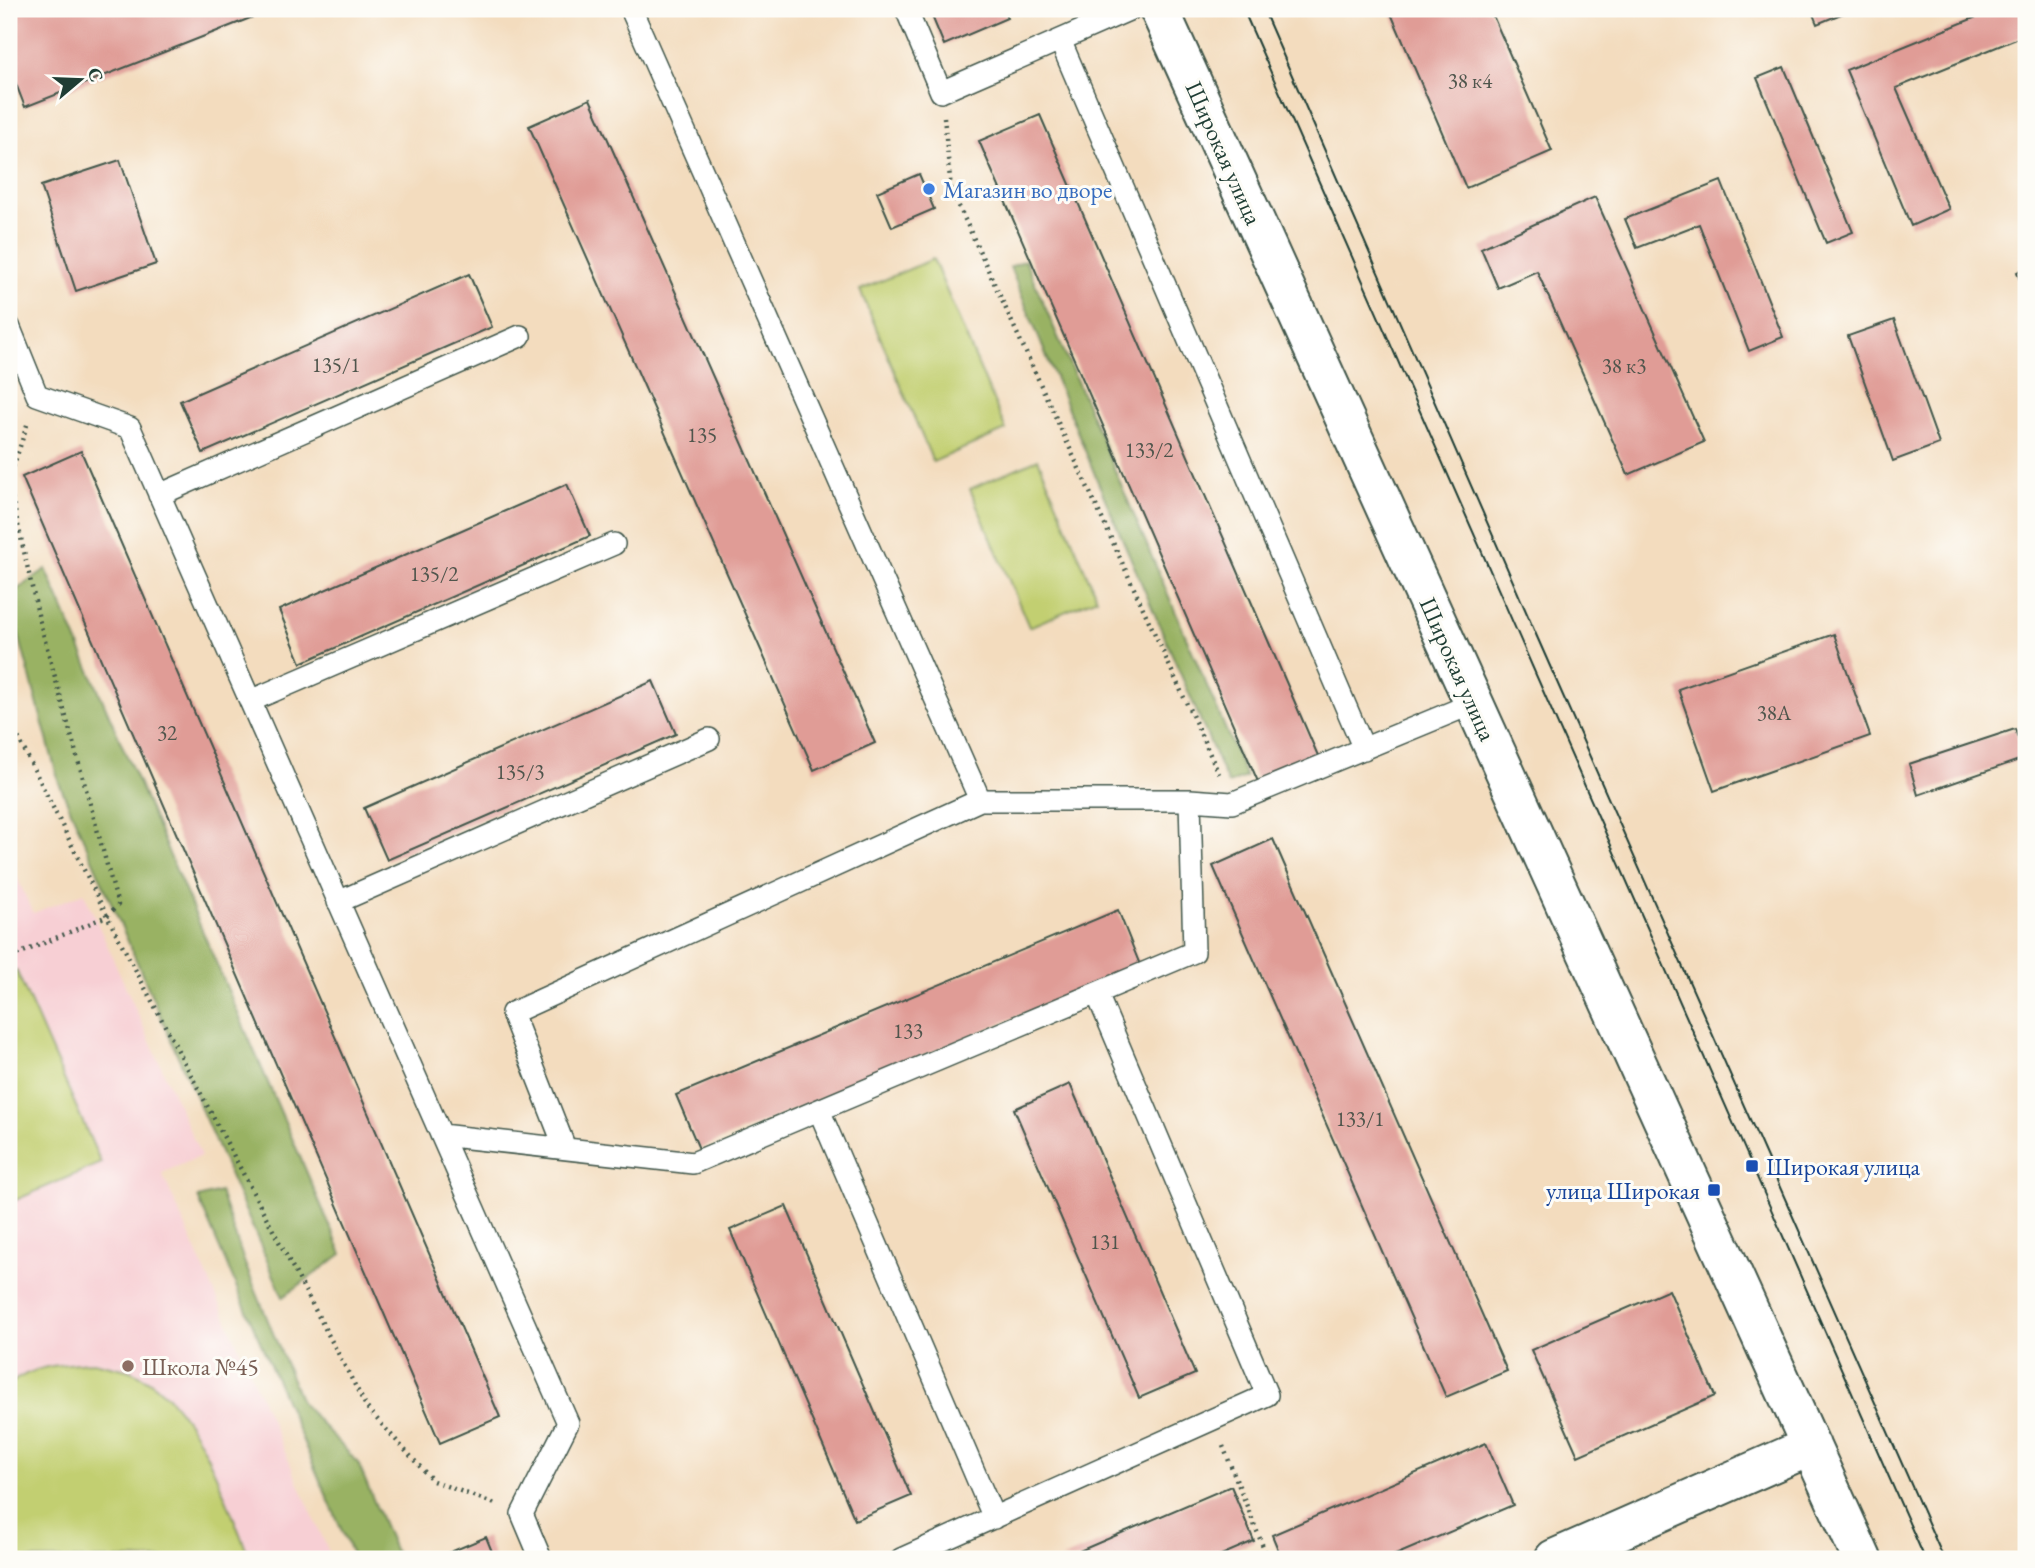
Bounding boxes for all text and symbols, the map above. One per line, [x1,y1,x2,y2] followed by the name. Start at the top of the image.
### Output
[46,46,116,116] north arrow
[82,64,110,85] text: С
[1448,67,1493,94] house number: 38 к4
[1179,76,1270,230] street label: Широкая улица
[943,174,1112,205] place label: Магазин во дворе
[921,181,937,197] marker: Магазин во дворе
[312,351,360,378] house number: 135/1
[1602,352,1646,379] house number: 38 к3
[687,421,717,448] house number: 135
[1125,436,1173,463] house number: 133/2
[410,560,458,587] house number: 135/2
[1413,592,1504,746] street label: Широкая улица
[1757,699,1792,726] house number: 38А
[157,719,177,746] house number: 32
[496,758,544,785] house number: 135/3
[893,1017,923,1044] house number: 133
[1336,1105,1384,1132] house number: 133/1
[1766,1151,1921,1182] place label: Широкая улица
[1744,1158,1760,1174] marker: Широкая улица
[1546,1175,1700,1206] place label: улица Широкая
[1706,1182,1722,1198] marker: улица Широкая
[1090,1228,1120,1255] house number: 131
[142,1351,259,1382] place label: Школа №45
[120,1358,136,1374] marker: Школа №45

